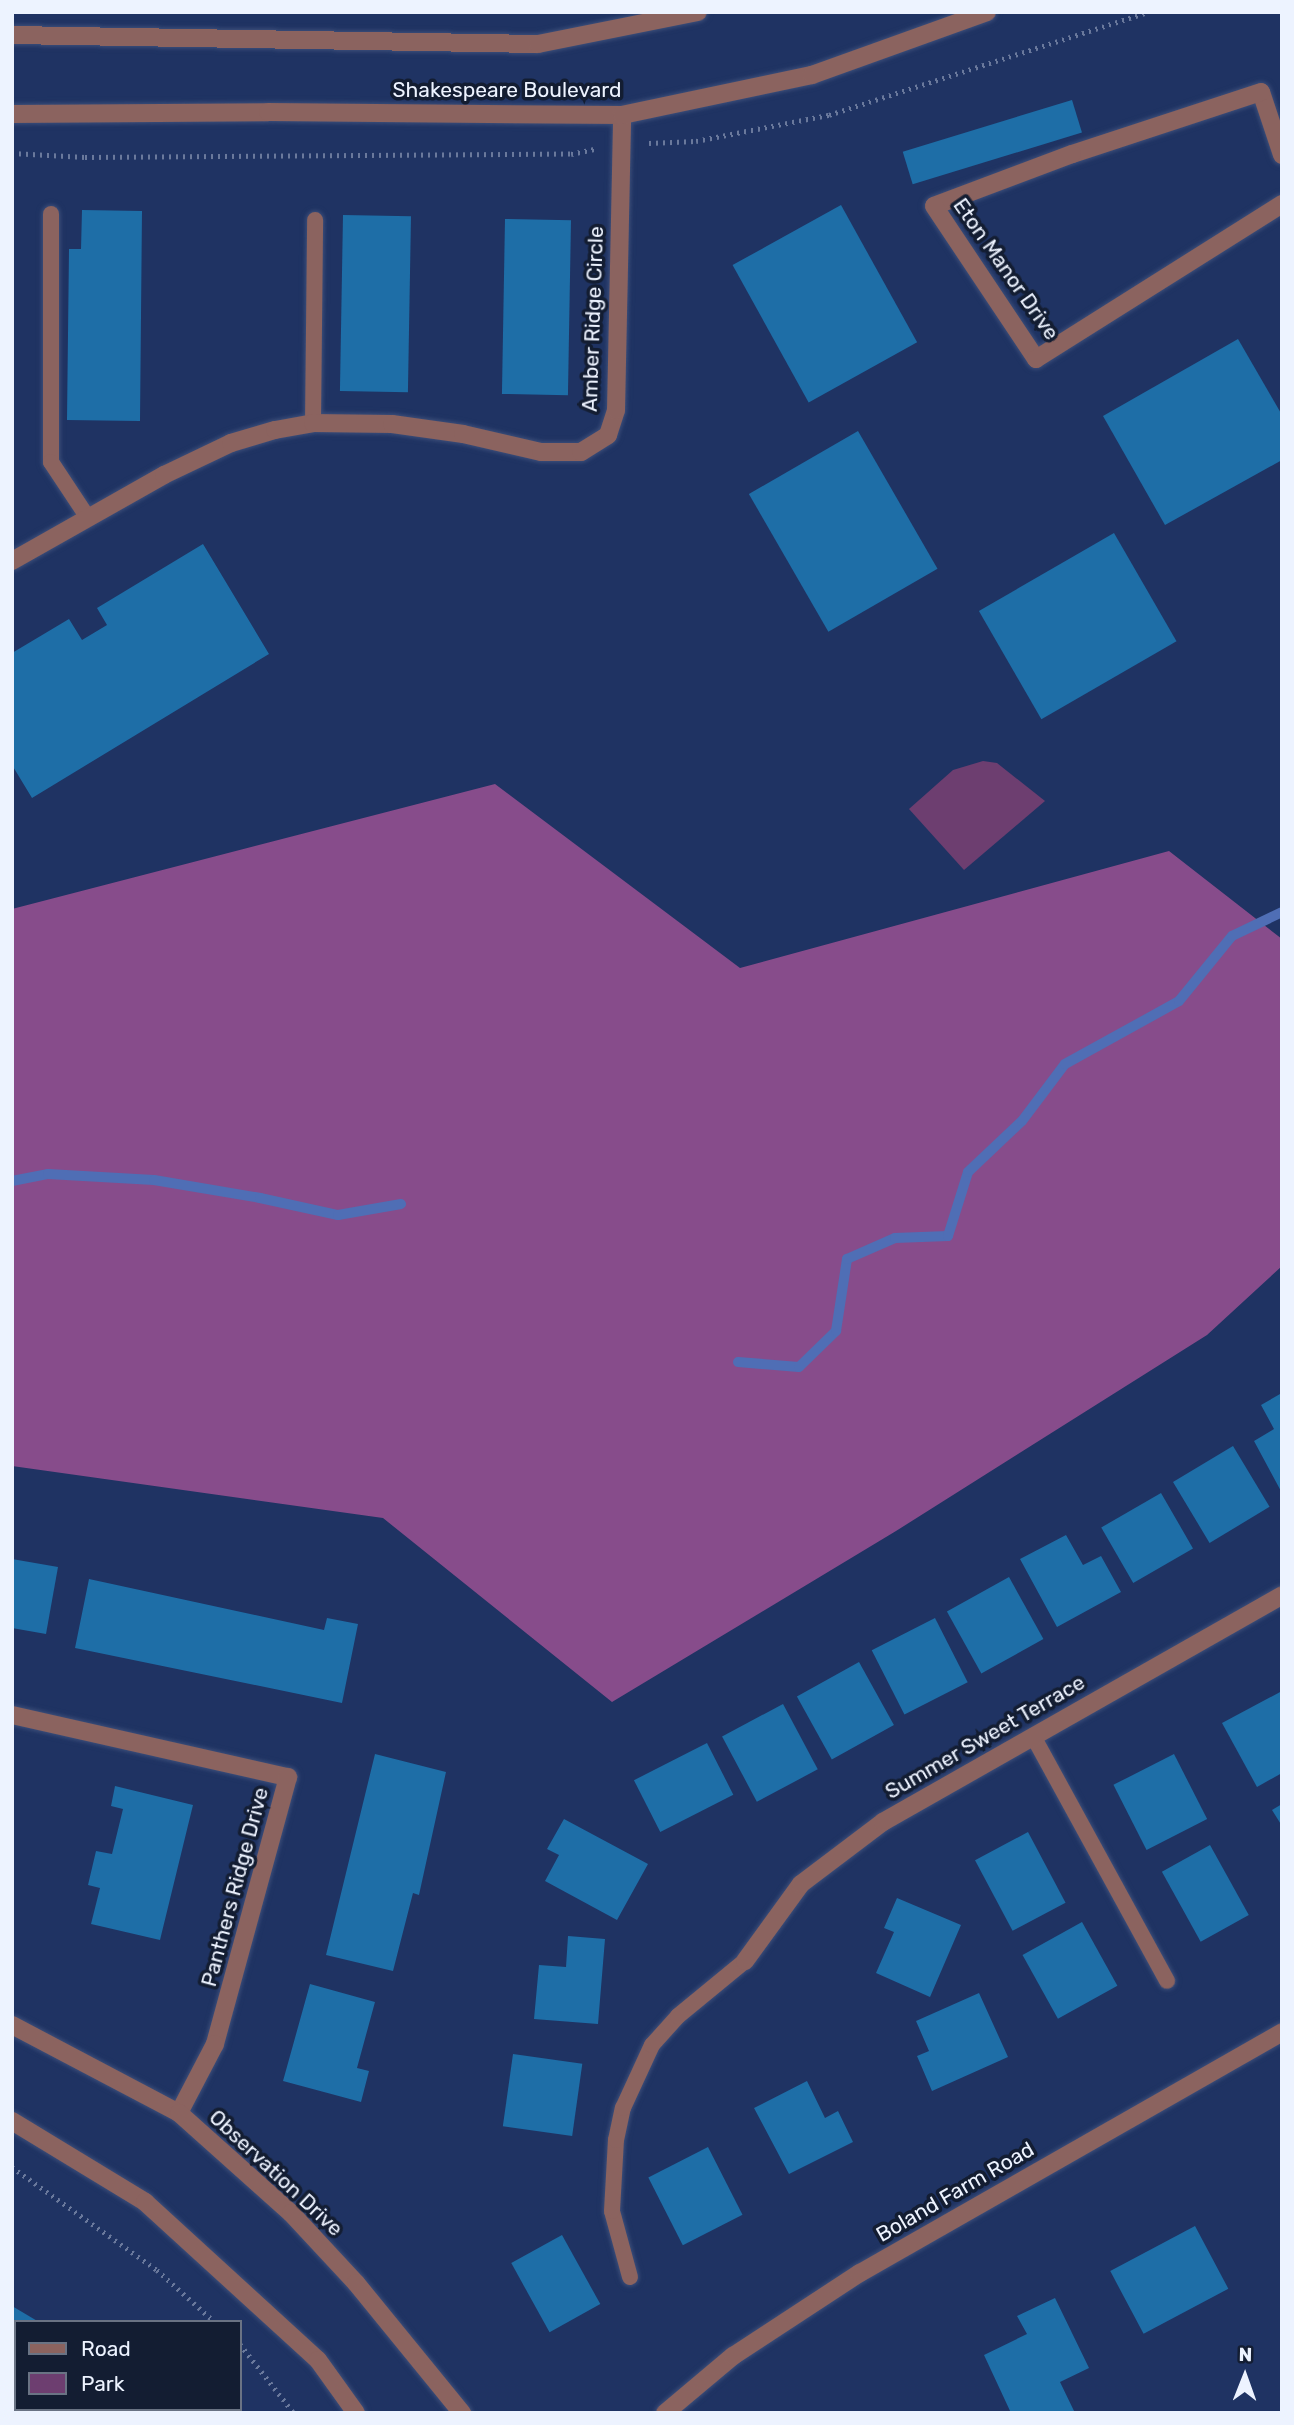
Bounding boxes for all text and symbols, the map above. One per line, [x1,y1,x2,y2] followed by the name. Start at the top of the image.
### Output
[392,77,622,103] street label: Shakespeare Boulevard
[948,193,1064,345] street label: Eton Manor Drive
[577,226,609,412] street label: Amber Ridge Circle
[880,1669,1090,1805] street label: Summer Sweet Terrace
[196,1785,274,1989] street label: Panthers Ridge Drive
[204,2105,348,2241] street label: Observation Drive
[872,2137,1038,2247] street label: Boland Farm Road
[14,2320,242,2411] legend
[81,2336,131,2361] text: Road
[1210,2341,1280,2411] north arrow
[1238,2343,1252,2366] text: N
[81,2371,125,2396] text: Park

